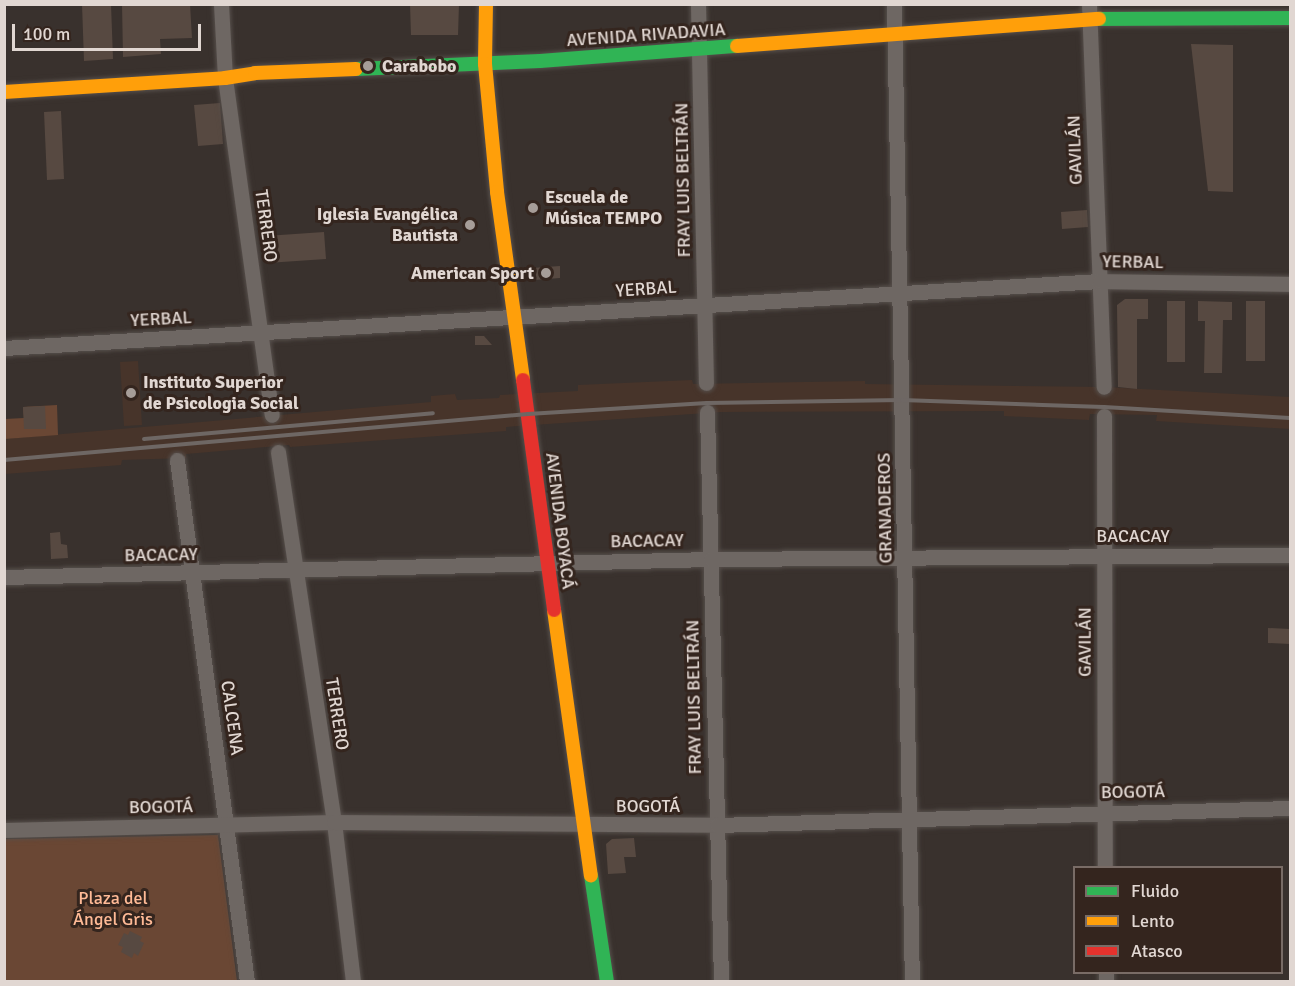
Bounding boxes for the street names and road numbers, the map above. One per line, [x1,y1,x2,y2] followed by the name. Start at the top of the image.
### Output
[566,19,726,51] street label: AVENIDA RIVADAVIA
[671,102,695,258] street label: FRAY LUIS BELTRÁN
[1063,115,1087,185] street label: GAVILÁN
[250,188,282,264] street label: TERRERO
[1102,251,1164,273] street label: YERBAL
[615,276,677,302] street label: YERBAL
[130,307,192,331] street label: YERBAL
[541,451,579,591] street label: AVENIDA BOYACÁ
[873,452,897,564] street label: GRANADEROS
[1096,525,1170,547] street label: BACACAY
[610,530,684,552] street label: BACACAY
[124,544,198,566] street label: BACACAY
[1074,607,1096,677] street label: GAVILÁN
[682,619,706,775] street label: FRAY LUIS BELTRÁN
[321,676,353,752] street label: TERRERO
[216,679,248,757] street label: CALCENA
[1101,781,1165,803] street label: BOGOTÁ
[616,795,680,817] street label: BOGOTÁ
[129,796,193,818] street label: BOGOTÁ

